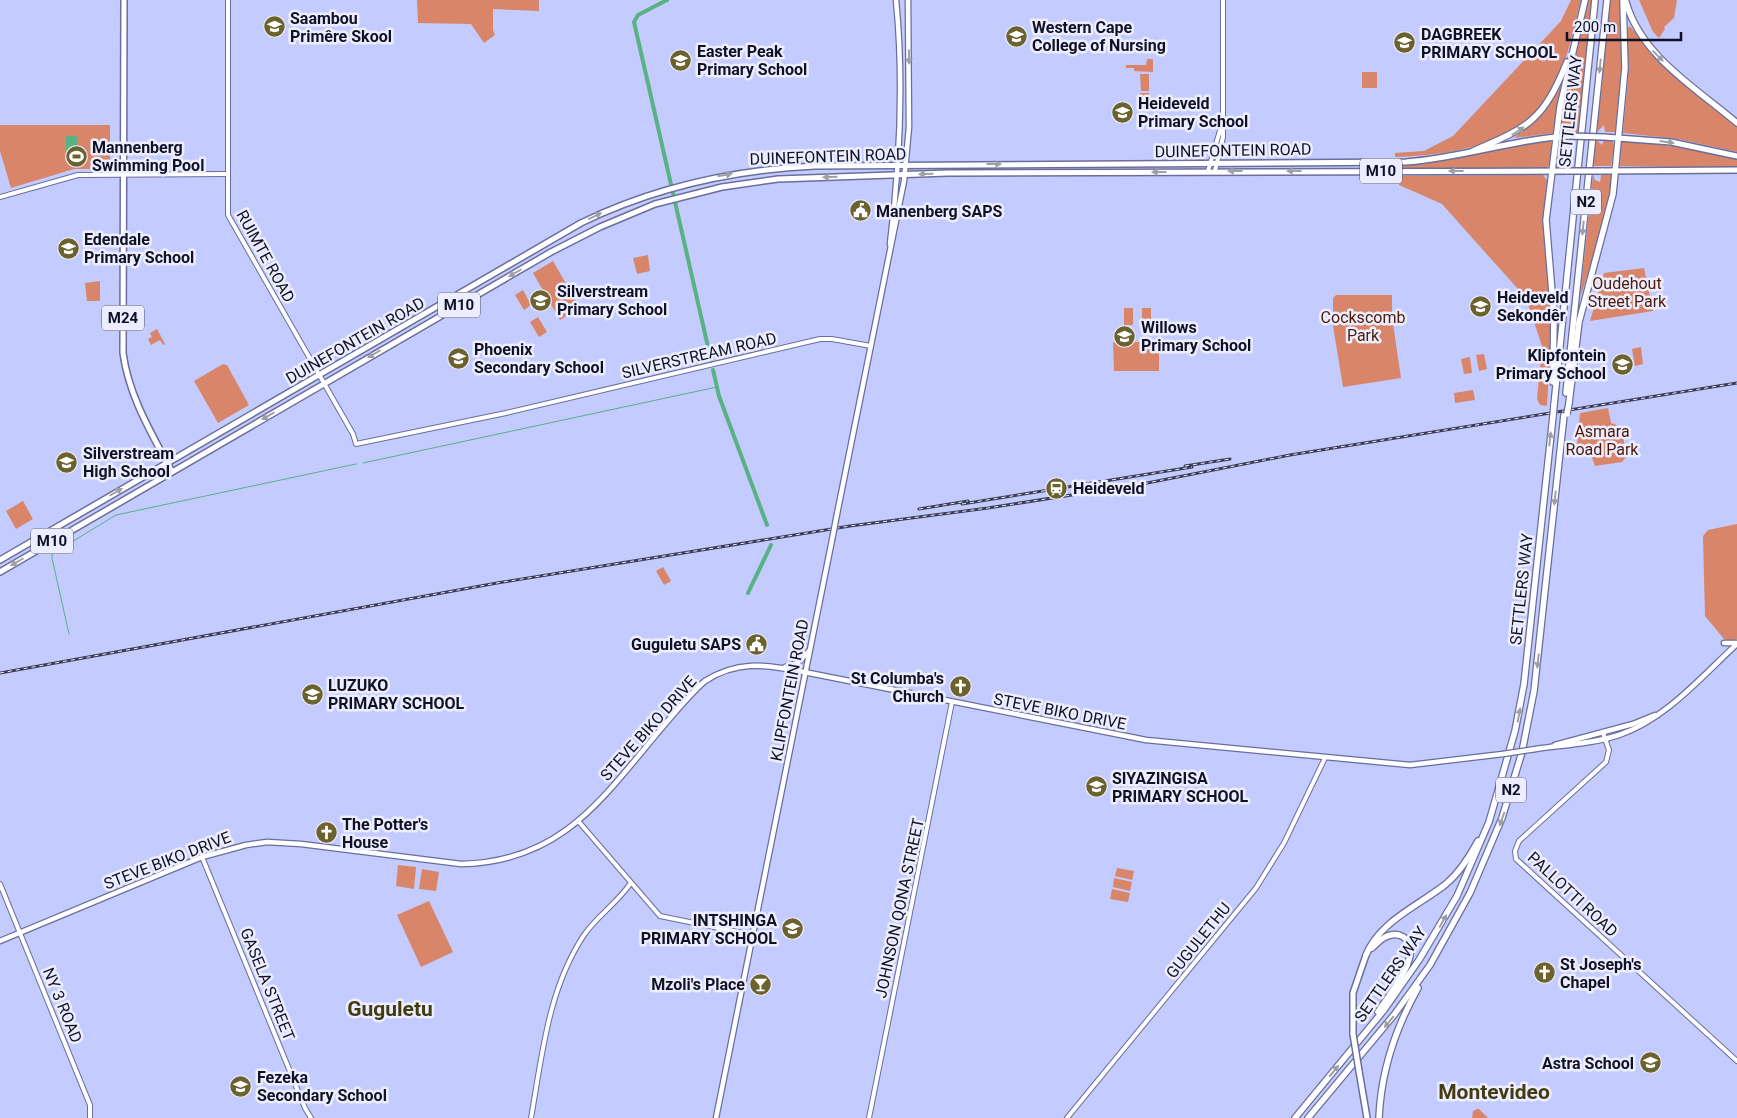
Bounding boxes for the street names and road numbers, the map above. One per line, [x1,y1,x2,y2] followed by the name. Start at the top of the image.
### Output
[1555,54,1586,168] street label: SETTLERS WAY
[1154,140,1312,161] street label: DUINEFONTEIN ROAD
[749,144,907,169] street label: DUINEFONTEIN ROAD
[1360,158,1402,184] road number: M10
[1571,190,1601,214] road number: N2
[232,207,299,306] street label: RUIMTE ROAD
[438,292,480,318] road number: M10
[283,293,428,388] street label: DUINEFONTEIN ROAD
[102,306,144,330] road number: M24
[620,328,778,383] street label: SILVERSTREAM ROAD
[31,528,73,554] road number: M10
[1506,532,1537,646] street label: SETTLERS WAY
[766,618,813,763] street label: KLIPFONTEIN ROAD
[596,672,700,785] street label: STEVE BIKO DRIVE
[992,689,1128,734] street label: STEVE BIKO DRIVE
[1496,778,1526,802] road number: N2
[871,816,928,1000] street label: JOHNSON QONA STREET
[101,828,233,893] street label: STEVE BIKO DRIVE
[1524,848,1622,941] street label: PALLOTTI ROAD
[1162,899,1235,982] street label: GUGULETHU
[1350,923,1431,1026] street label: SETTLERS WAY
[236,925,299,1044] street label: GASELA STREET
[39,965,86,1046] street label: NY 3 ROAD

